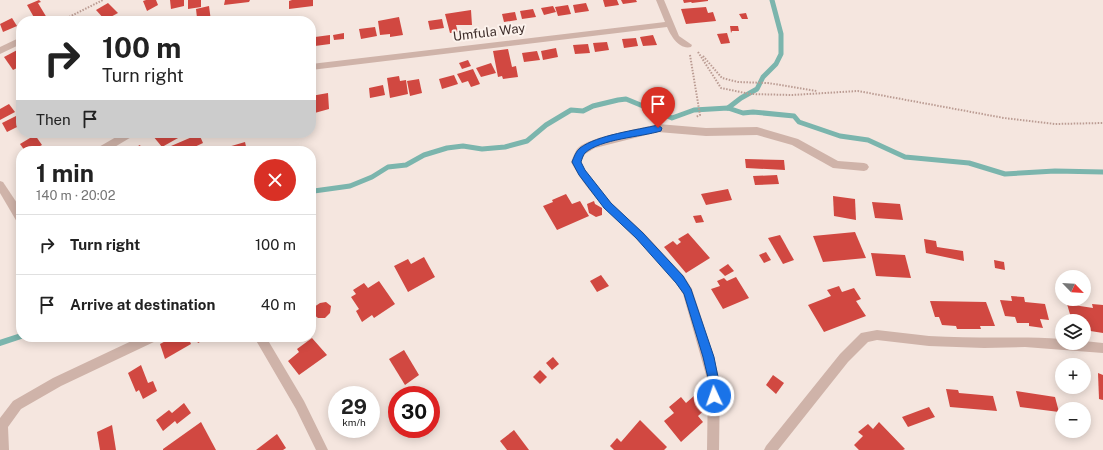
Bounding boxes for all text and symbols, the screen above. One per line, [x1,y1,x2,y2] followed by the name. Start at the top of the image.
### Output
[452,20,526,44] street label: Umfula Way
[102,31,181,64] text: 100 m
[36,32,88,84] icon: right
[102,65,184,86] text: Turn right
[641,87,675,128] pin
[647,93,669,115] icon: arrive
[79,108,101,130] icon: arrive
[36,111,71,128] text: Then
[36,159,94,187] text: 1 min
[254,159,296,201] button: close
[36,188,115,203] text: 140 m · 20:02
[36,234,58,256] icon: right
[70,236,140,253] text: Turn right
[255,236,296,253] text: 100 m
[1055,270,1091,306] north arrow
[1055,270,1091,438] map controls
[36,294,58,316] icon: arrive
[70,296,215,313] text: Arrive at destination
[261,296,296,313] text: 40 m
[1055,314,1091,350] button: layers
[1055,358,1091,394] button: +
[693,375,735,417] position arrow
[388,386,440,438] speed limit sign: 30
[341,395,367,419] text: 29
[1055,402,1091,438] button: −
[342,416,366,428] text: km/h

